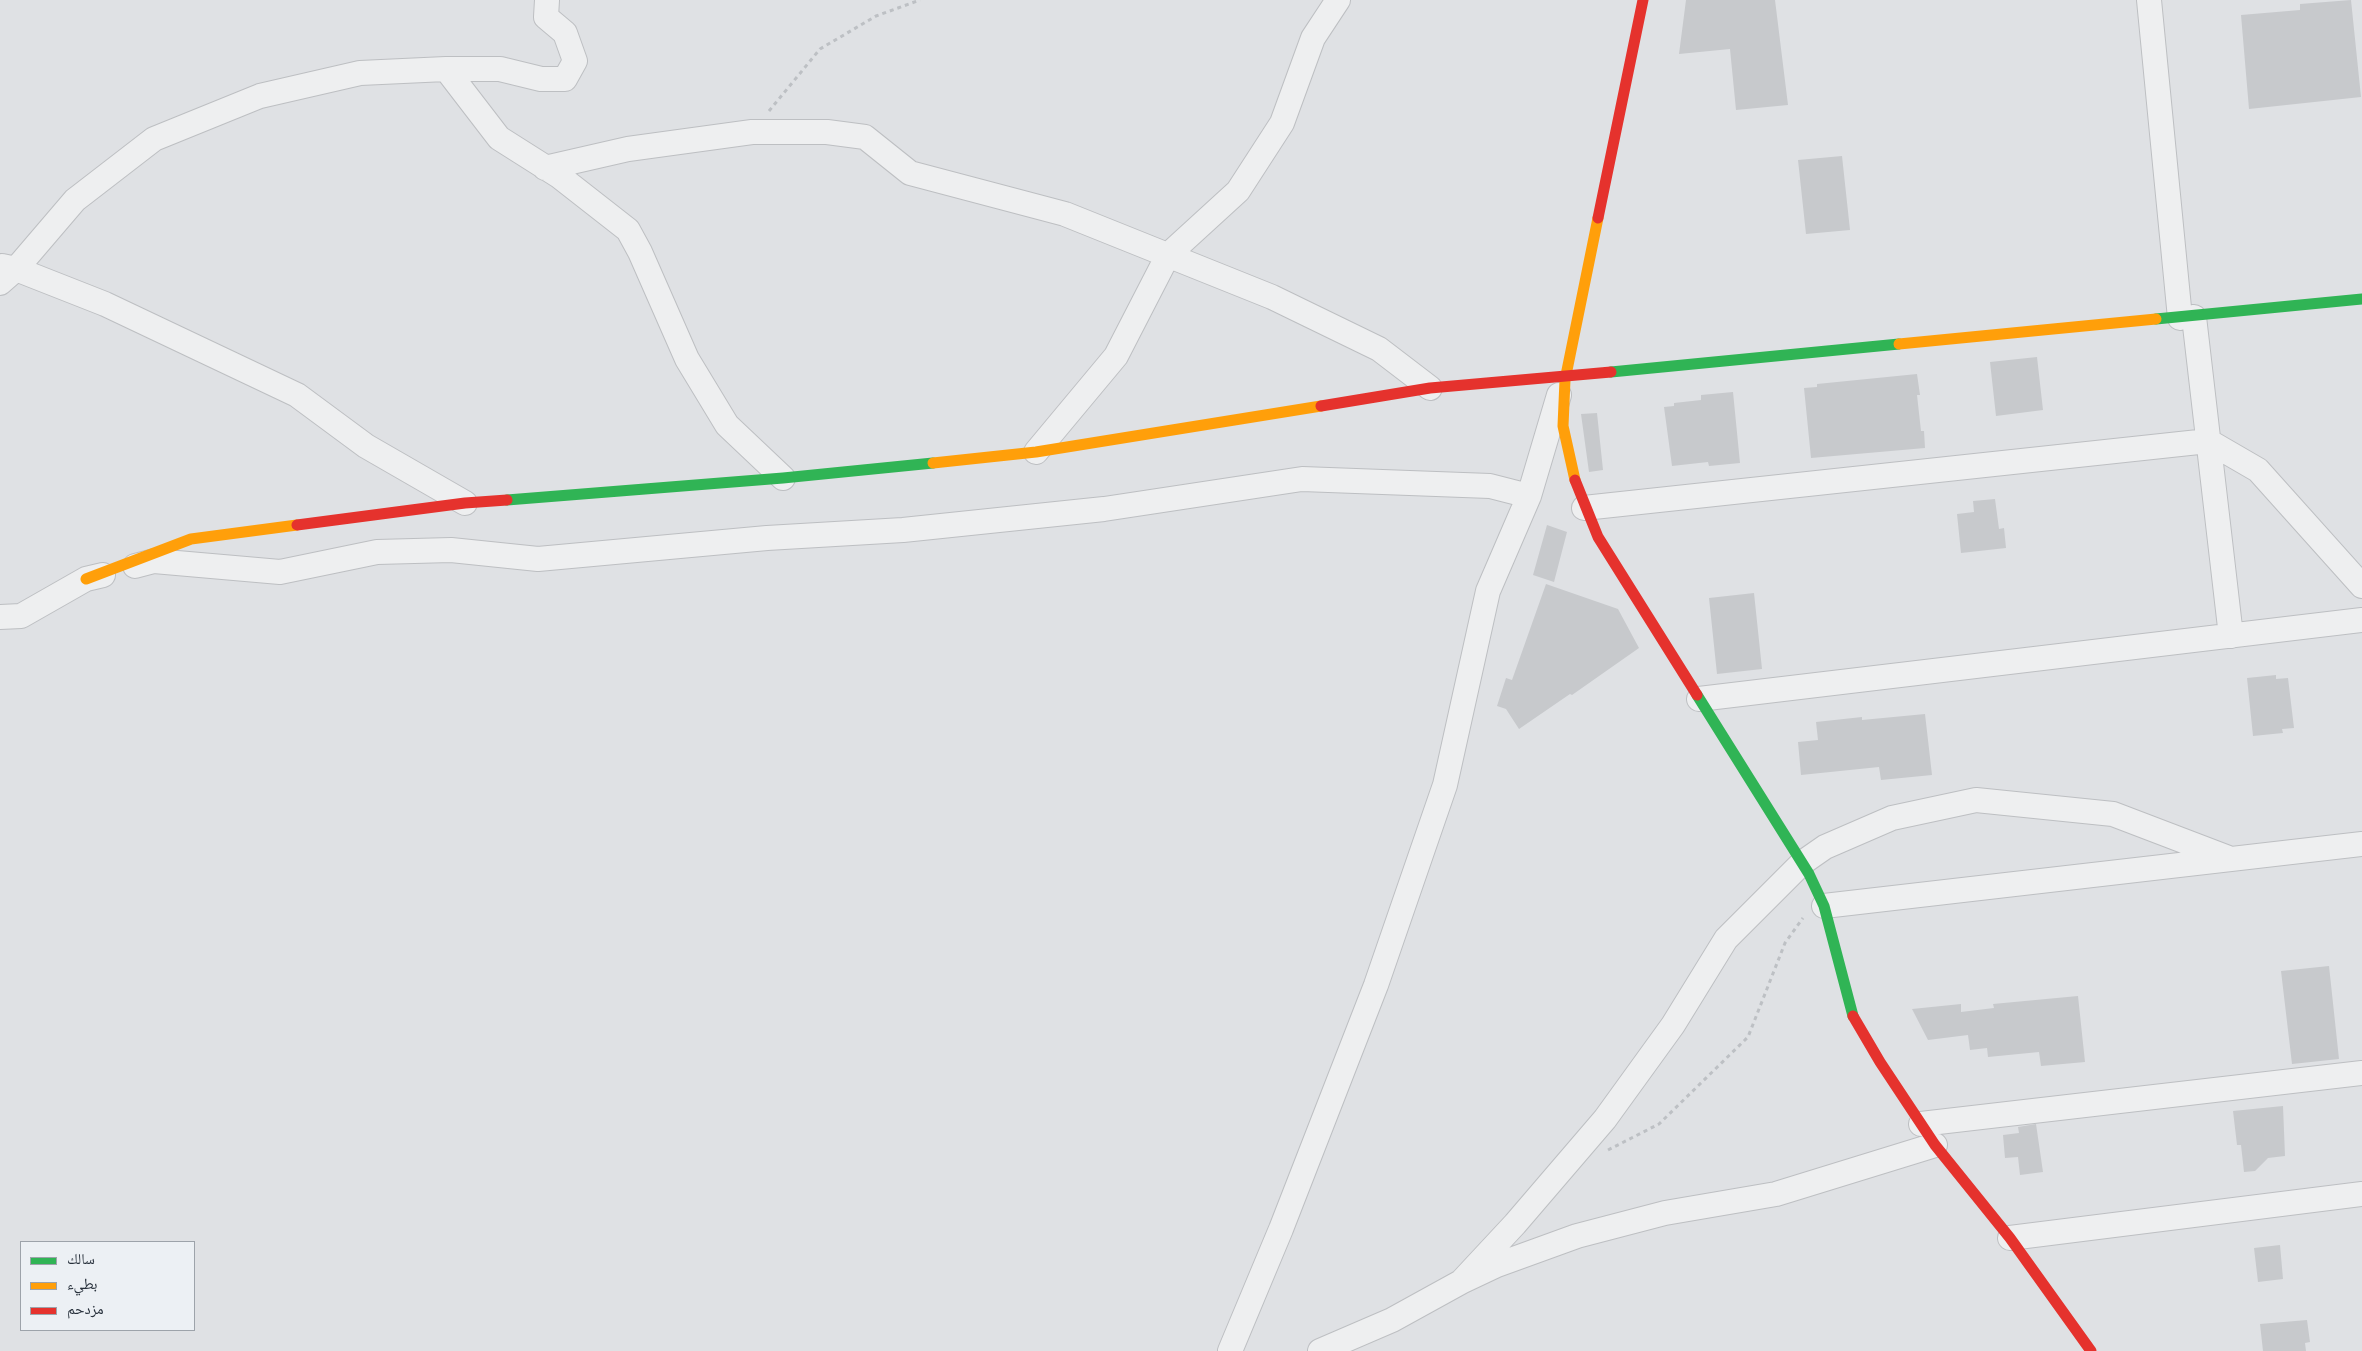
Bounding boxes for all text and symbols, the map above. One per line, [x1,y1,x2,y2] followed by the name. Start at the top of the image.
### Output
[20,1241,195,1331] legend
[67,1252,95,1267] text: سالك
[67,1277,97,1292] text: بطيء
[67,1302,104,1317] text: مزدحم

